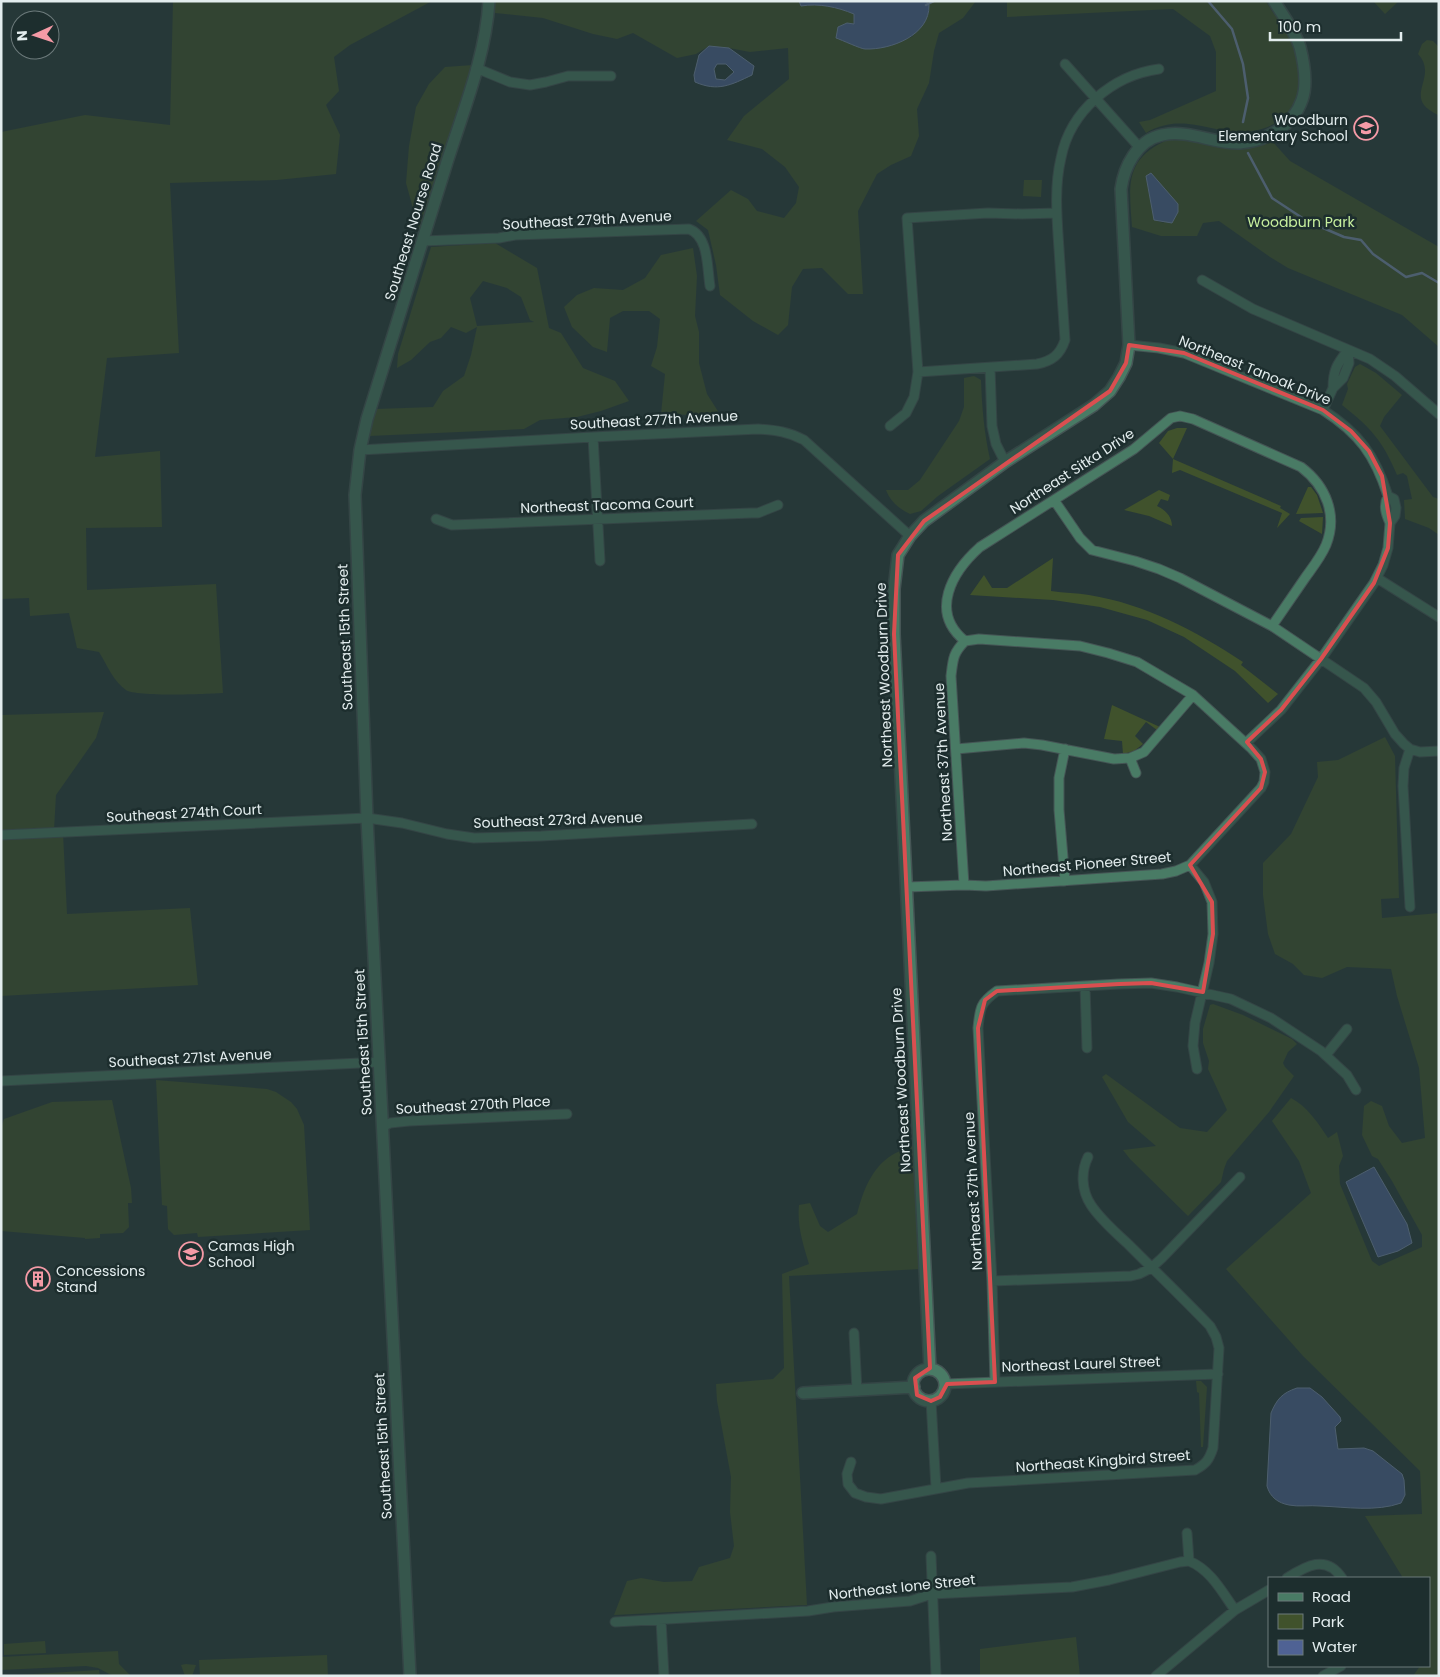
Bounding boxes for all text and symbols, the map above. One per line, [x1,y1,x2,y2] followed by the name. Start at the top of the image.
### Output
[10,10,60,60] north arrow
[1270,10,1401,42] scale bar
[1278,16,1321,37] text: 100 m
[12,30,32,41] text: N
[1218,110,1348,146] place label: Woodburn Elementary School
[1353,115,1379,141] school or university icon: Woodburn Elementary School
[380,141,446,303] street label: Southeast Nourse Road
[502,206,672,234] street label: Southeast 279th Avenue
[1247,212,1355,232] park label: Woodburn Park
[1176,330,1335,410] street label: Northeast Tanoak Drive
[569,406,739,434] street label: Southeast 277th Avenue
[1006,423,1138,519] street label: Northeast Sitka Drive
[520,492,694,518] street label: Northeast Tacoma Court
[332,563,358,711] street label: Southeast 15th Street
[871,582,897,768] street label: Northeast Woodburn Drive
[929,682,957,842] street label: Northeast 37th Avenue
[106,799,262,827] street label: Southeast 274th Court
[473,807,643,833] street label: Southeast 273rd Avenue
[1002,847,1172,881] street label: Northeast Pioneer Street
[349,968,377,1116] street label: Southeast 15th Street
[886,987,916,1173] street label: Northeast Woodburn Drive
[108,1044,272,1072] street label: Southeast 271st Avenue
[395,1091,551,1119] street label: Southeast 270th Place
[959,1111,987,1271] street label: Northeast 37th Avenue
[208,1236,295,1272] place label: Camas High School
[178,1241,204,1267] school or university icon: Camas High School
[56,1261,145,1297] place label: Concessions Stand
[25,1266,51,1292] building icon: Concessions Stand
[1001,1351,1161,1377] street label: Northeast Laurel Street
[369,1372,397,1520] street label: Southeast 15th Street
[1015,1445,1191,1477] street label: Northeast Kingbird Street
[828,1569,976,1605] street label: Northeast Ione Street
[1268,1577,1430,1667] legend
[1312,1586,1351,1607] text: Road
[1312,1611,1344,1632] text: Park
[1312,1636,1358,1657] text: Water

